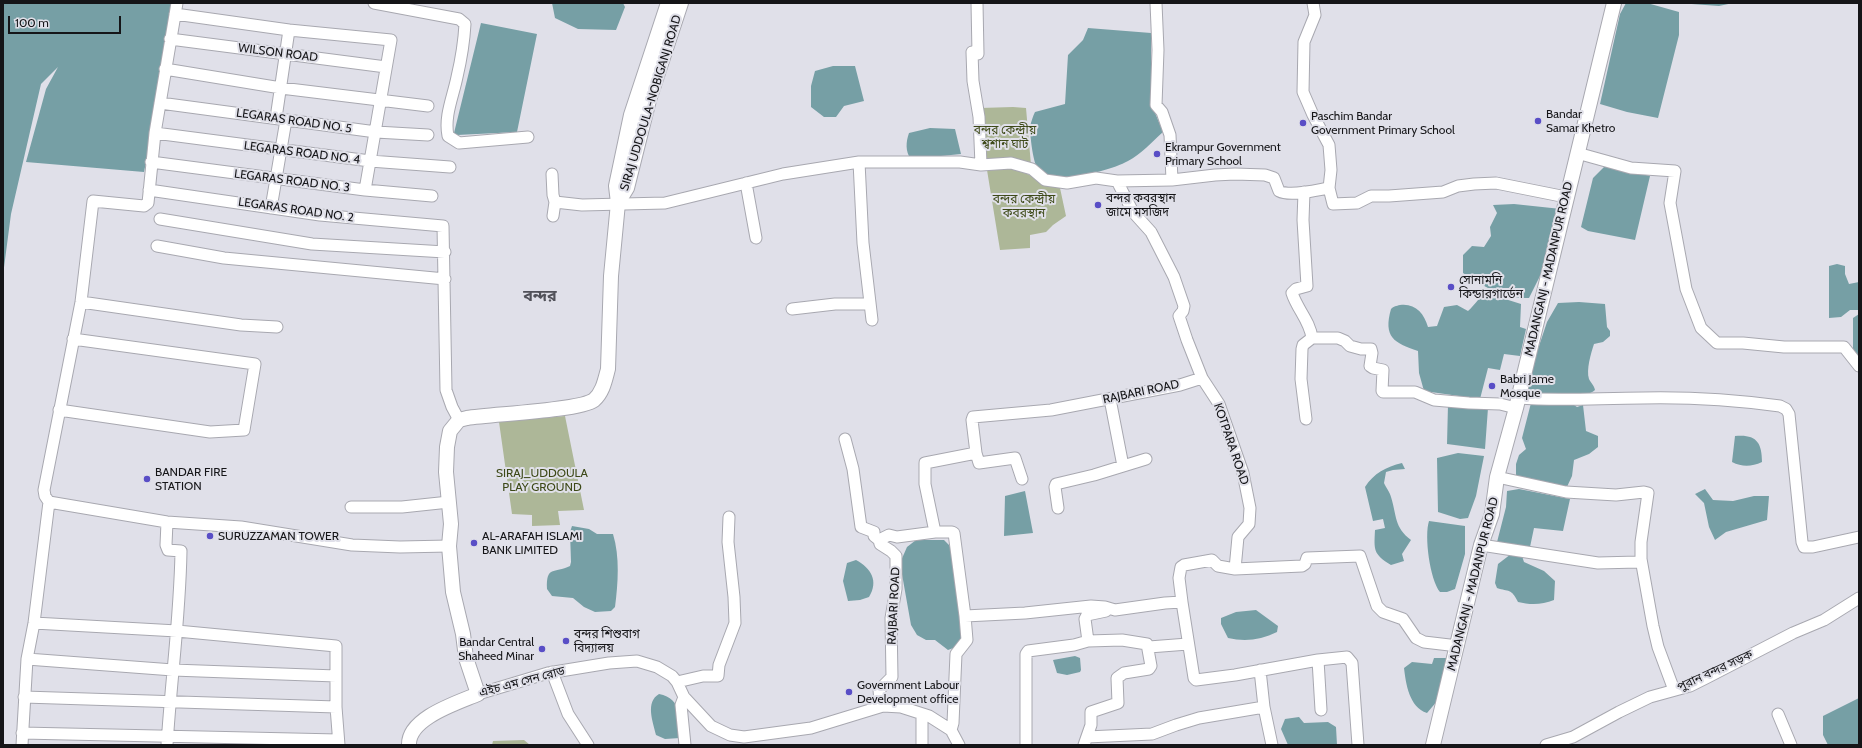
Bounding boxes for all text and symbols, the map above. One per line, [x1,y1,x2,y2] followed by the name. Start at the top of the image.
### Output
[10,8,123,34] scale bar
[617,13,685,193] street label: SIRAJ UDDOULA-NOBIGANJ ROAD
[15,15,49,30] text: 100 m
[237,41,319,65] street label: WILSON ROAD
[235,106,353,136] street label: LEGARAS ROAD NO. 5
[1546,107,1615,135] place label: Bandar Samar Khetro
[1311,109,1455,137] place label: Paschim Bandar Government Primary School
[1533,116,1543,126] marker: Bandar Samar Khetro
[1298,118,1308,128] marker: Paschim Bandar Government Primary School
[974,123,1036,151] park label: বন্দর কেন্দ্রীয় শ্বশান ঘাট
[243,139,361,167] street label: LEGARAS ROAD NO. 4
[1165,140,1281,168] place label: Ekrampur Government Primary School
[1152,149,1162,159] marker: Ekrampur Government Primary School
[233,167,351,195] street label: LEGARAS ROAD NO. 3
[1522,180,1576,358] street label: MADANGANJ - MADANPUR ROAD
[1106,191,1176,219] place label: বন্দর কবরস্থান জামে মসজিদ
[993,192,1055,220] park label: বন্দর কেন্দ্রীয় কবরস্থান
[237,195,355,225] street label: LEGARAS ROAD NO. 2
[1093,200,1103,210] marker: বন্দর কবরস্থান জামে মসজিদ
[1459,273,1523,301] place label: সোনামনি কিন্ডারগার্ডেন
[1446,282,1456,292] marker: সোনামনি কিন্ডারগার্ডেন
[523,286,557,306] district label: বন্দর
[1500,372,1554,400] place label: Babri Jame Mosque
[1102,377,1180,407] street label: RAJBARI ROAD
[1487,381,1497,391] marker: Babri Jame Mosque
[1210,401,1252,487] street label: KOTPARA ROAD
[155,465,227,493] place label: BANDAR FIRE STATION
[496,466,588,494] park label: SIRAJ_UDDOULA PLAY GROUND
[142,474,152,484] marker: BANDAR FIRE STATION
[1444,496,1502,672] street label: MADANGANJ - MADANPUR ROAD
[218,529,339,543] place label: SURUZZAMAN TOWER
[482,529,582,557] place label: AL-ARAFAH ISLAMI BANK LIMITED
[205,531,215,541] marker: SURUZZAMAN TOWER
[469,538,479,548] marker: AL-ARAFAH ISLAMI BANK LIMITED
[885,567,903,645] street label: RAJBARI ROAD
[574,627,640,655] place label: বন্দর শিশুবাগ বিদ্যালয়
[458,635,534,663] place label: Bandar Central Shaheed Minar
[561,636,571,646] marker: বন্দর শিশুবাগ বিদ্যালয়
[537,644,547,654] marker: Bandar Central Shaheed Minar
[1675,647,1755,695] street label: পুরান বন্দর সড়ক
[478,664,566,700] street label: এইচ এম সেন রোড
[857,678,959,706] place label: Government Labour Development office
[844,687,854,697] marker: Government Labour Development office

